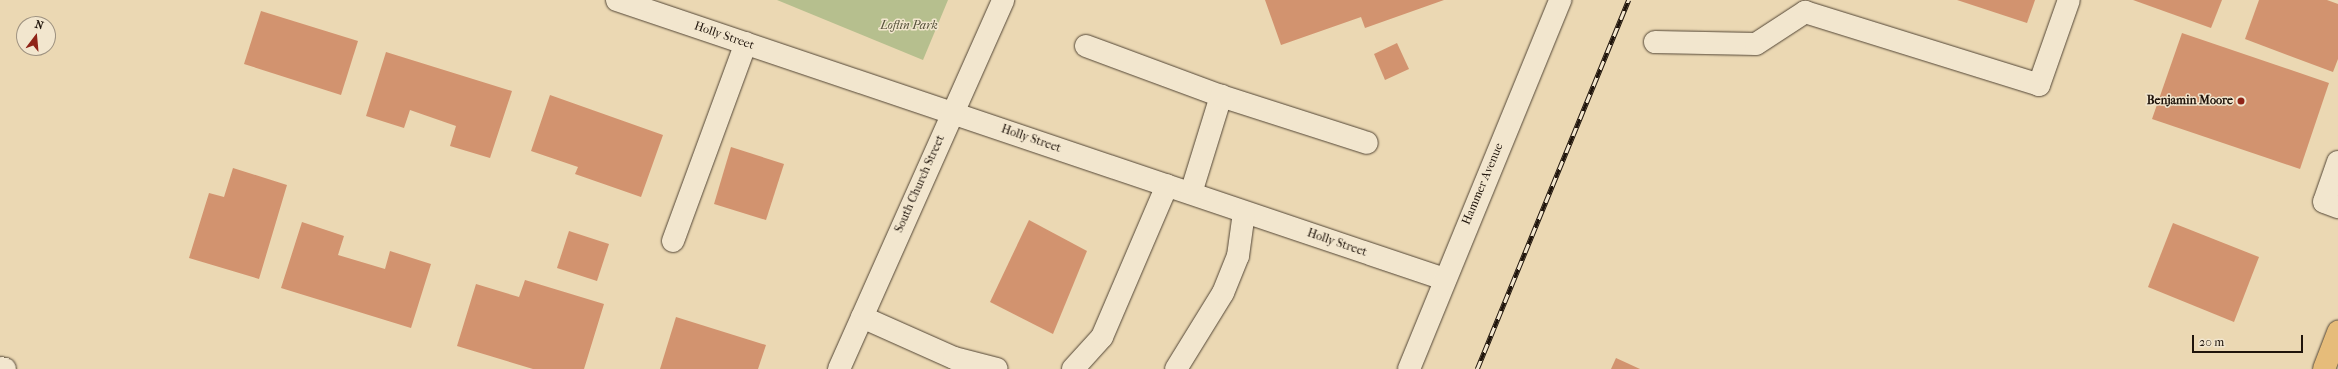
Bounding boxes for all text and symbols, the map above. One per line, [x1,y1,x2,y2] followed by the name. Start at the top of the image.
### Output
[16,16,56,56] north arrow
[33,18,45,32] text: N
[692,19,756,53] street label: Holly Street
[880,19,938,33] park label: Loflin Park
[2147,94,2233,108] place label: Benjamin Moore
[2236,96,2246,106] marker: Benjamin Moore
[999,122,1063,156] street label: Holly Street
[892,133,948,235] street label: South Church Street
[1459,141,1507,227] street label: Hammer Avenue
[1305,226,1369,260] street label: Holly Street
[2194,327,2305,353] scale bar
[2199,335,2224,349] text: 20 m

